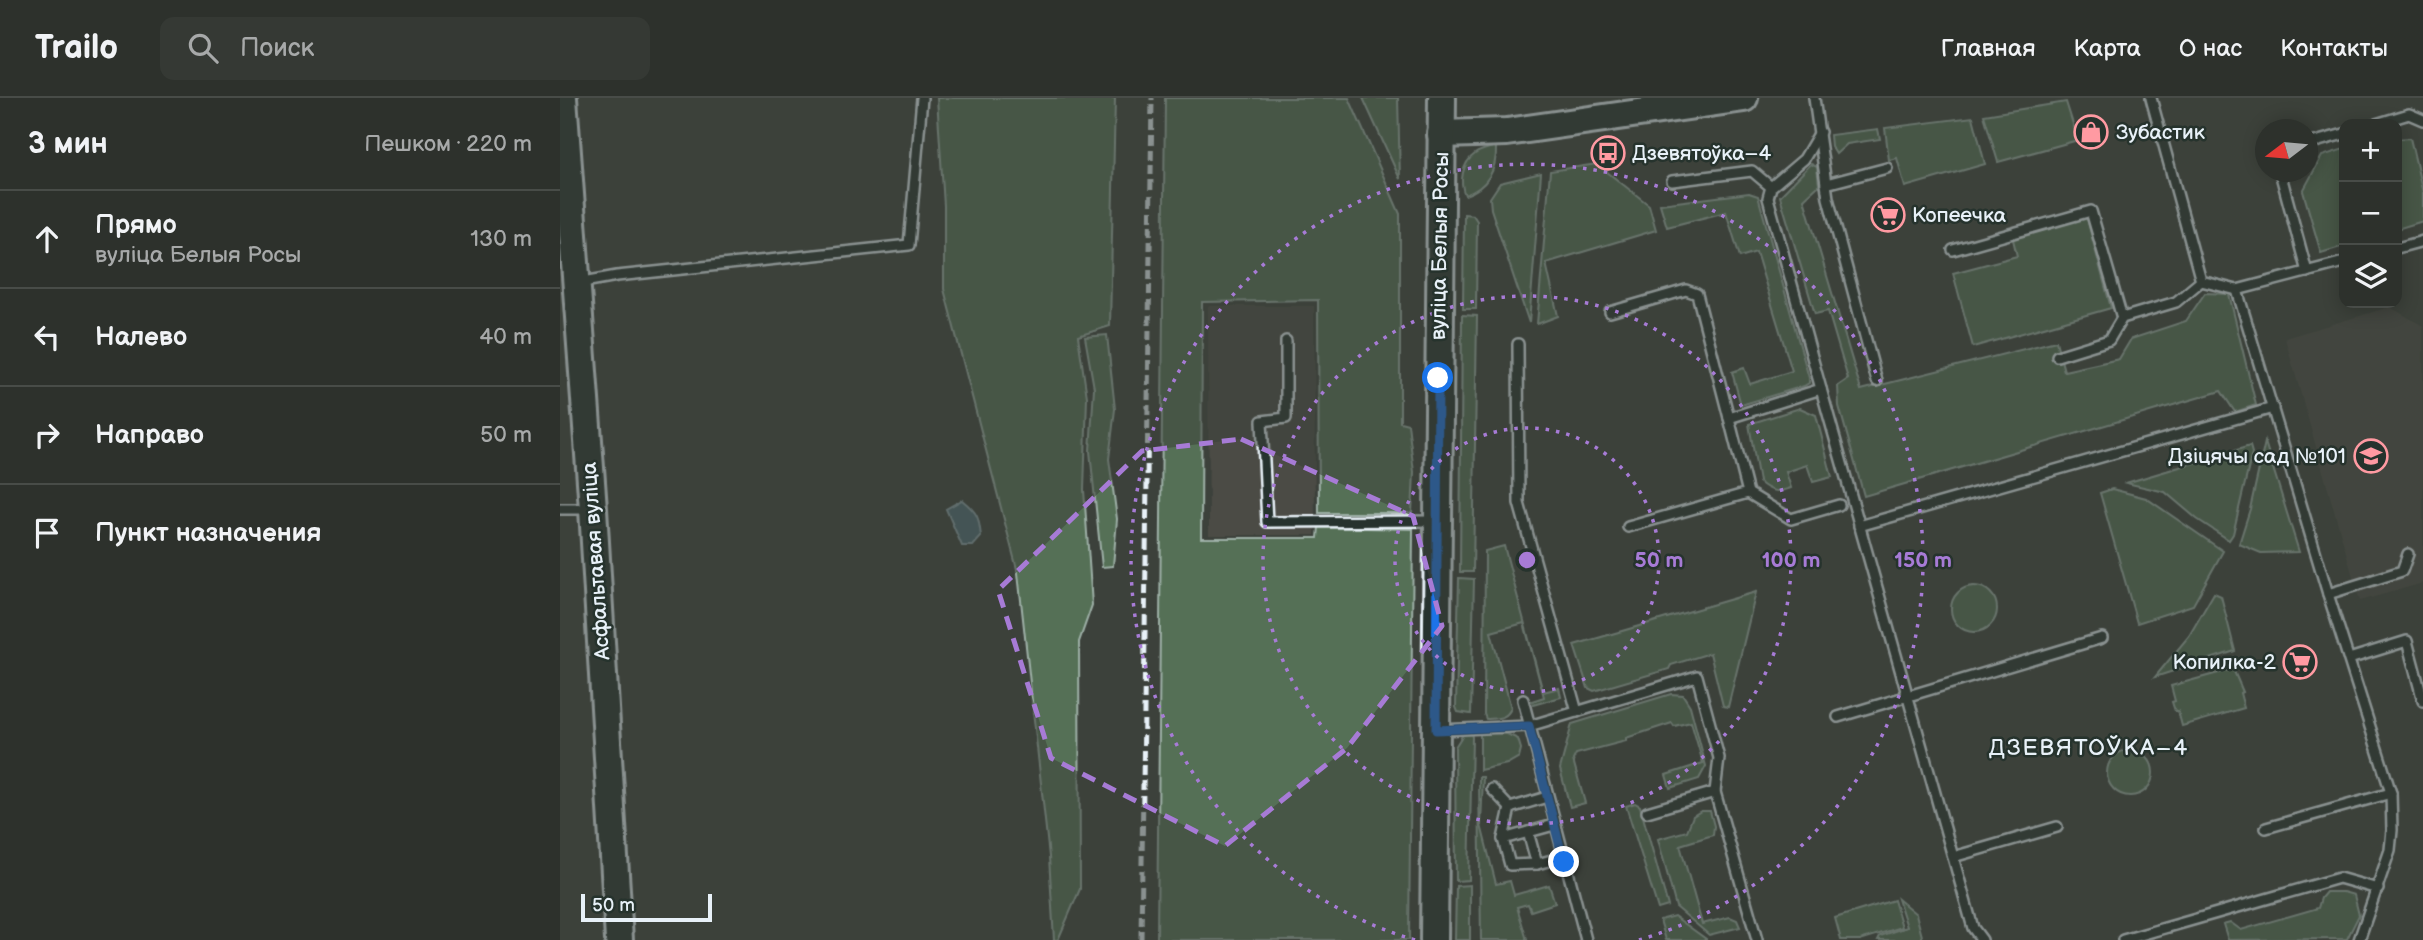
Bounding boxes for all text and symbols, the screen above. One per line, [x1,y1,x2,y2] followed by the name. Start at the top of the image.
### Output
[160,17,650,80] search box
[35,28,118,68] text: Trailo
[184,29,222,67] icon: search
[240,33,314,64] text: Поиск
[1941,34,2035,63] text: Главная
[2073,34,2141,63] text: Карта
[2179,34,2242,63] text: О нас
[2280,34,2388,63] text: Контакты
[2072,113,2110,151] shop icon: Зубастик
[2255,119,2318,182] north arrow
[2339,119,2402,308] map controls
[2339,119,2402,182] button: +
[2116,120,2205,145] place label: Зубастик
[28,126,108,162] text: 3 мин
[364,130,532,158] text: Пешком · 220 m
[1589,134,1627,172] bus stop icon: Дзевятоўка–4
[1632,141,1771,166] place label: Дзевятоўка–4
[1426,152,1454,340] street label: вуліца Белыя Росы
[2339,182,2402,245] button: −
[1869,196,1907,234] supermarket icon: Копеечка
[1912,203,2007,228] place label: Копеечка
[95,210,177,241] text: Прямо
[28,220,66,258] icon: ahead
[470,225,532,253] text: 130 m
[95,241,301,269] text: вуліца Белыя Росы
[2339,245,2402,308] button: layers
[28,318,66,356] icon: left
[95,322,187,353] text: Налево
[479,323,532,351] text: 40 m
[1422,362,1453,393] route start
[28,416,66,454] icon: right
[95,420,204,451] text: Направо
[480,421,532,449] text: 50 m
[2352,437,2390,475] school or university icon: Дзіцячы сад №101
[2168,444,2346,469] place label: Дзіцячы сад №101
[577,461,615,662] street label: Асфальтавая вуліца
[28,514,66,552] icon: arrive
[95,518,321,549] text: Пункт назначения
[1515,548,1539,572] centre of rings
[1635,548,1683,573] text: 50 m
[1762,548,1820,573] text: 100 m
[1894,548,1952,573] text: 150 m
[2281,643,2319,681] supermarket icon: Копилка-2
[2172,650,2277,675] place label: Копилка-2
[1989,734,2189,762] district label: ДЗЕВЯТОЎКА–4
[1548,846,1579,877] route end
[581,891,712,923] scale bar
[592,894,635,917] text: 50 m

